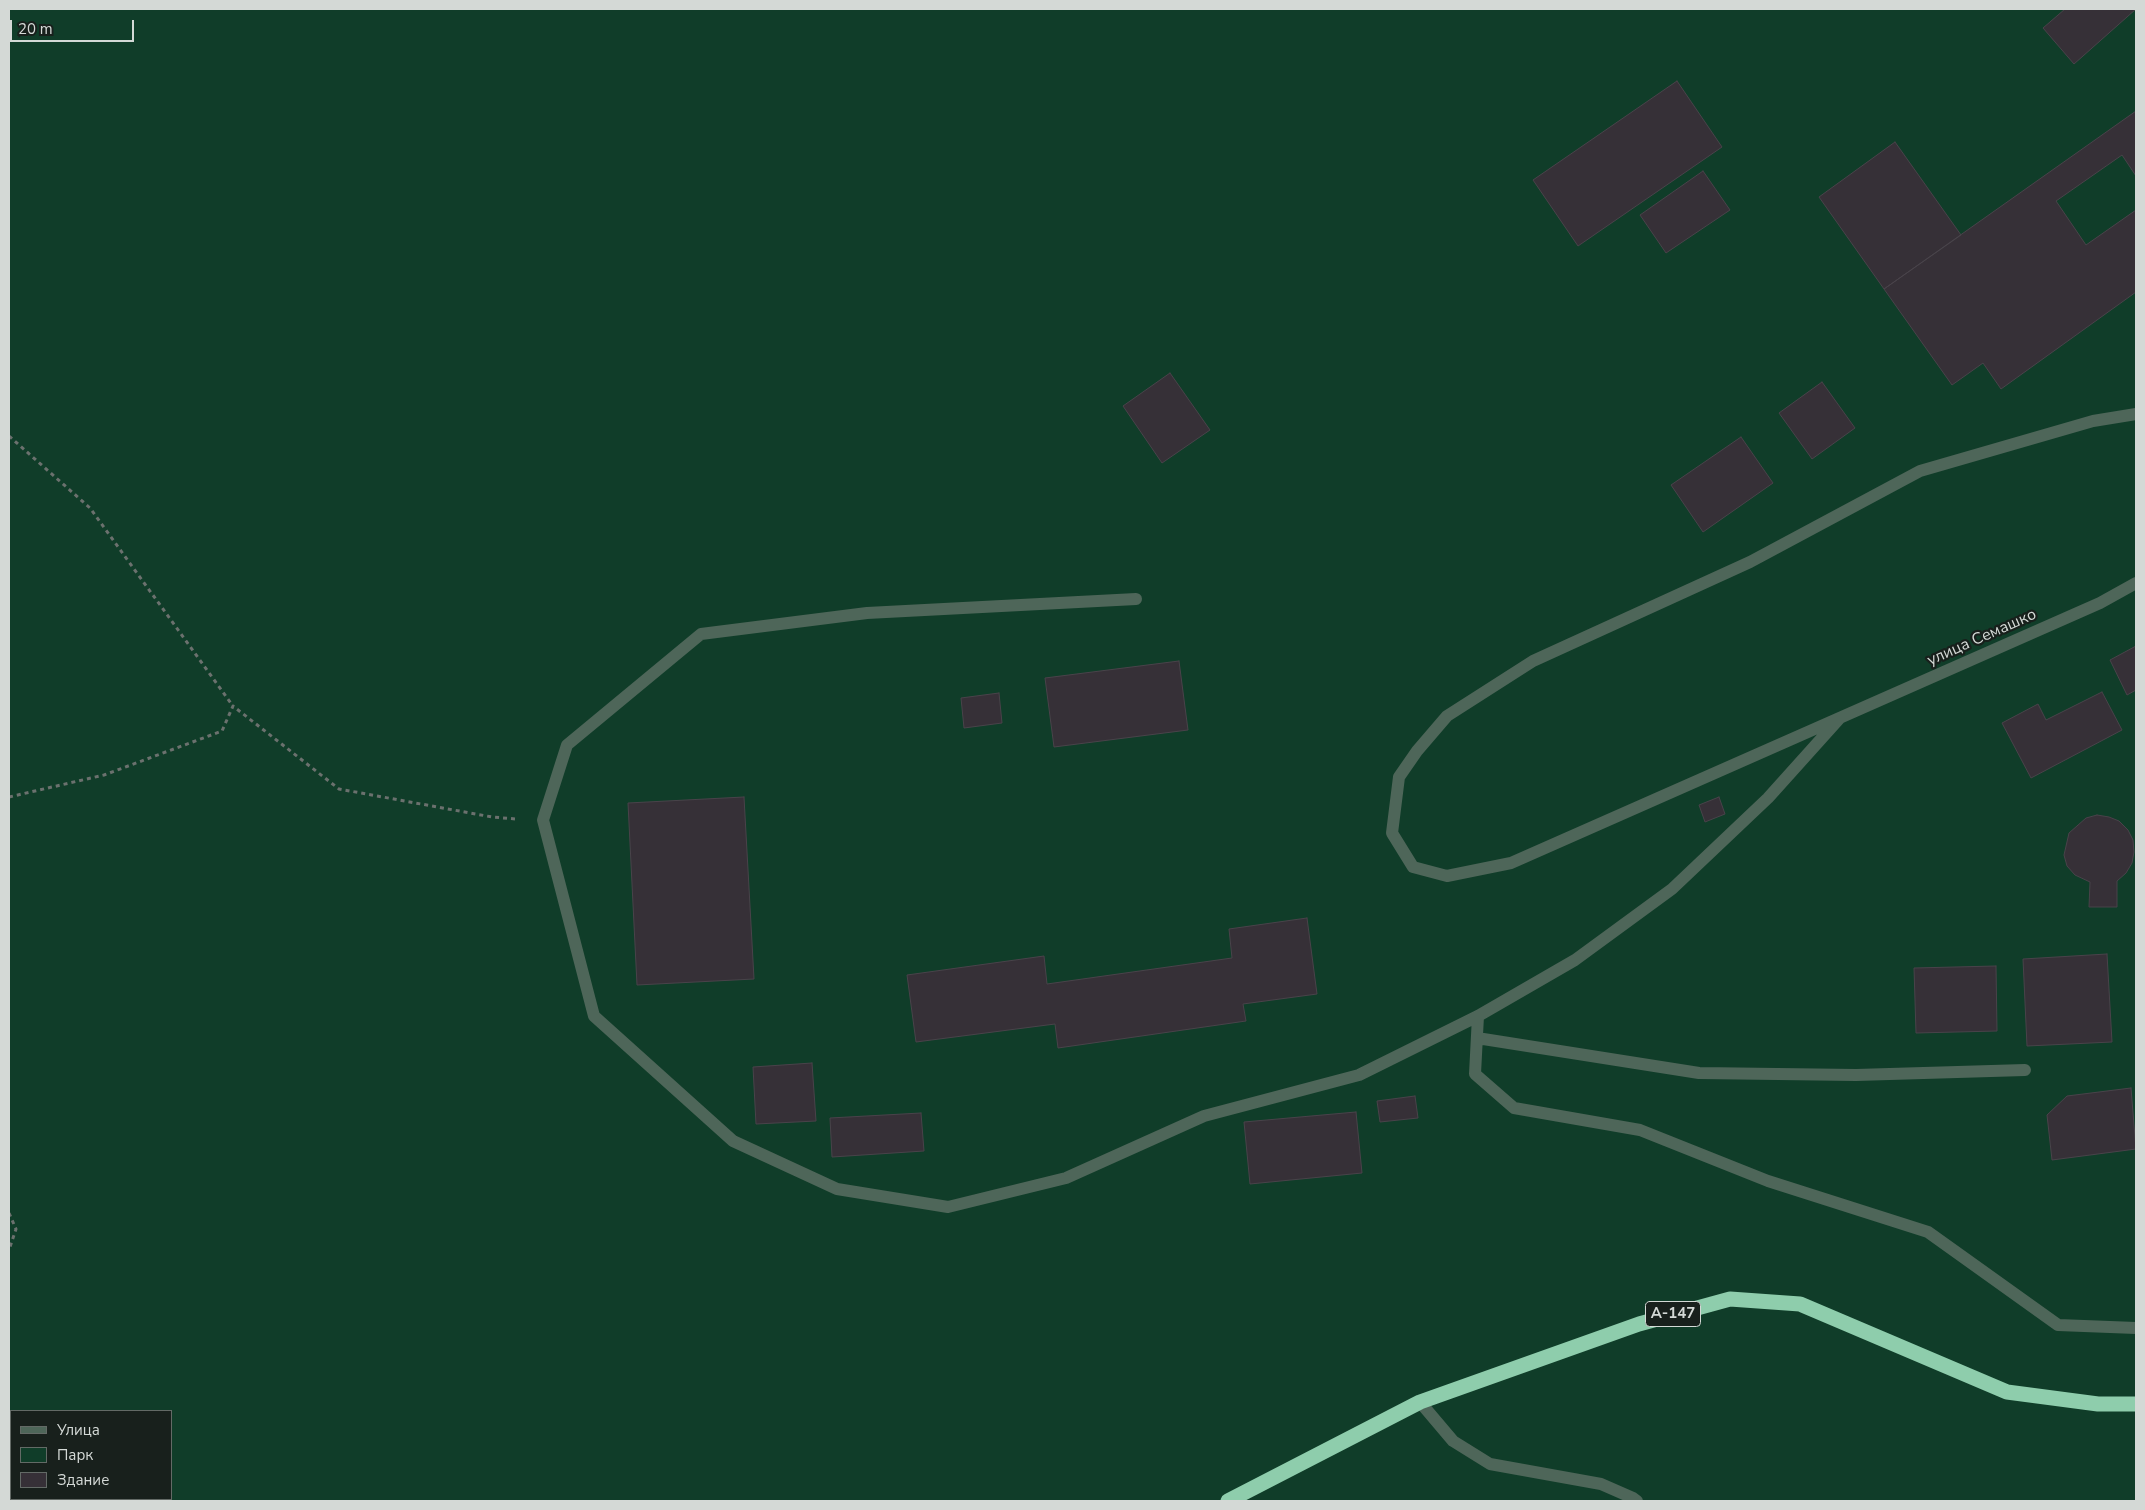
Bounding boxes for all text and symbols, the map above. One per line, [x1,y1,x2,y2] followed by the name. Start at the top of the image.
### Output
[12,10,136,42] scale bar
[18,19,53,39] text: 20 m
[1924,605,2040,671] street label: улица Семашко
[1646,1302,1700,1326] road number: А-147
[10,1410,172,1500] legend
[57,1420,100,1440] text: Улица
[57,1445,93,1465] text: Парк
[57,1470,109,1490] text: Здание

